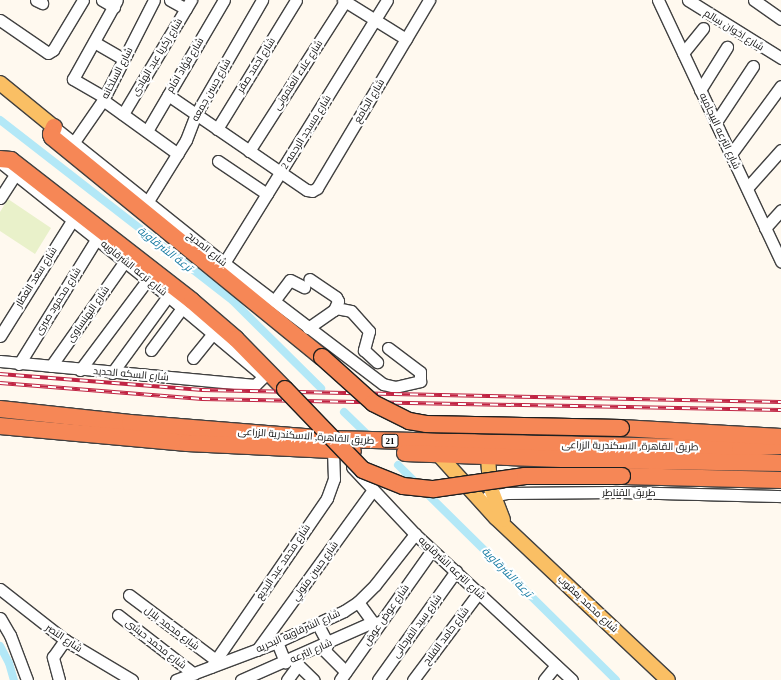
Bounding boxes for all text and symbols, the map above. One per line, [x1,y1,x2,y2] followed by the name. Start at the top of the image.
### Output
[702,7,766,53] street label: شارع اخوان سالم
[129,16,185,98] street label: شارع زكريا عبد الهادى
[164,35,206,95] street label: شارع فؤاد امام
[234,35,278,95] street label: شارع احمد صقر
[271,38,325,112] street label: شارع علاء العتمونى
[99,45,135,101] street label: شارع السلخانه
[189,57,233,123] street label: شارع حسن جمعه
[351,77,387,125] street label: شارع الجامع
[697,91,743,171] street label: شارع الترعه البيجاميه
[278,93,334,171] street label: شارع مسجد الرحمه 2
[135,224,195,274] water label: ترعة الشرقاوية
[184,229,230,269] street label: شارع المديح
[99,238,169,298] street label: شارع ترعه الشرقاويه
[13,244,59,310] street label: شارع سعد العطار
[32,265,84,337] street label: شارع محمود صبرى
[64,284,112,344] street label: شارع البهنساوى
[93,365,169,383] street label: شارع السكه الحديد
[237,425,375,447] street label: طريق القاهرة, الاسكندرية الزراعى
[381,434,399,448] road number: 21
[561,439,699,453] street label: طريق القاهرة, الاسكندرية الزراعى
[602,487,656,499] street label: طريق القناطر
[253,522,313,602] street label: شارع محمد عبد البديع
[416,534,488,602] street label: شارع الترعه الشرقاويه
[289,539,341,603] street label: شارع حسن متولي
[479,544,535,600] water label: ترعة الشرقاوية
[555,573,621,635] street label: شارع محمد يعقوب
[361,582,411,648] street label: شارع عوض عوض
[390,592,444,660] street label: شارع سيد الفرحانى
[142,604,202,652] street label: شارع محمد بلال
[420,605,472,667] street label: شارع حامد الفلاح
[254,607,342,655] street label: شارع الشرقاويه البحريه
[123,617,189,671] street label: شارع محمد حبشى
[43,621,85,655] street label: شارع النصر
[288,636,334,666] street label: شارع الترعه

